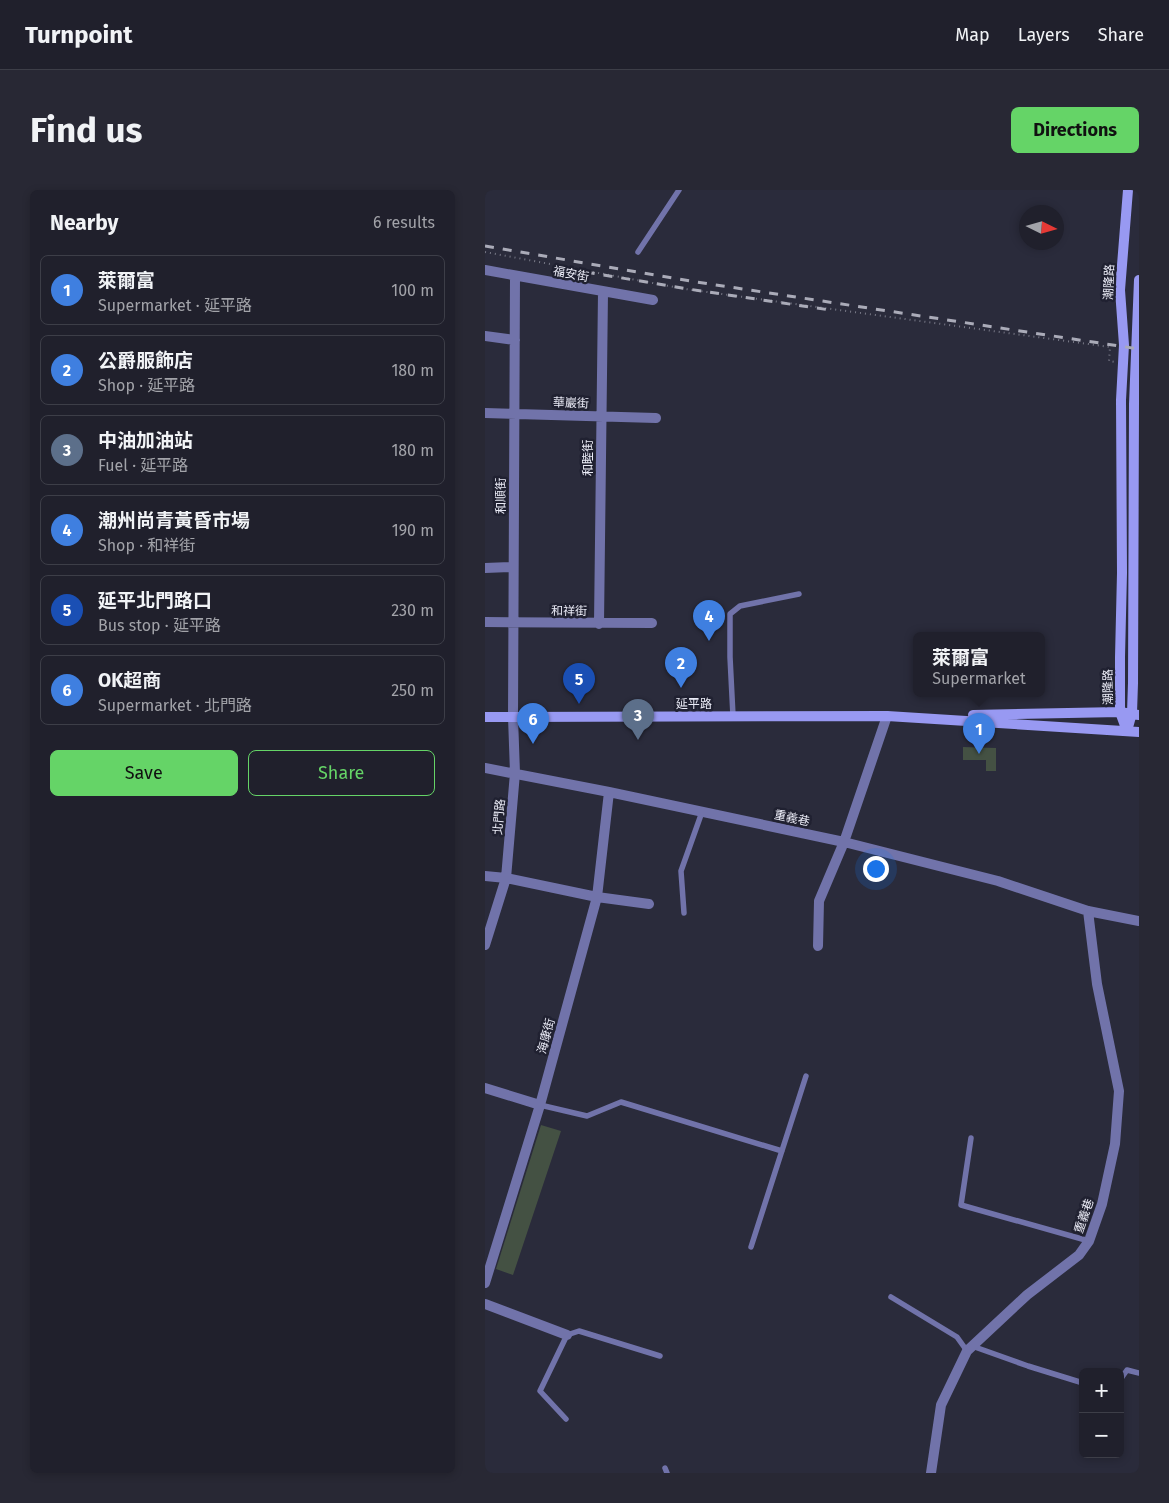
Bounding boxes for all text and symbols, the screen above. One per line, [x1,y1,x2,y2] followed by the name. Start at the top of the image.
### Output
[25,21,132,49] text: Turnpoint
[955,24,990,46] text: Map
[1018,24,1070,46] text: Layers
[1098,24,1144,46] text: Share
[1011,107,1139,153] button: Directions
[30,109,142,151] text: Find us
[1019,205,1064,250] north arrow
[50,210,118,236] text: Nearby
[373,213,435,232] text: 6 results
[552,264,590,284] street label: 福安街
[1101,264,1117,300] street label: 潮隆路
[98,269,155,292] text: 萊爾富
[63,281,71,300] text: 1
[391,281,434,300] text: 100 m
[98,296,252,315] text: Supermarket · 延平路
[98,349,193,372] text: 公爵服飾店
[63,361,71,380] text: 2
[391,361,434,380] text: 180 m
[98,376,195,395] text: Shop · 延平路
[553,395,589,411] street label: 華巖街
[98,429,193,452] text: 中油加油站
[581,440,595,476] street label: 和睦街
[63,441,71,460] text: 3
[391,441,434,460] text: 180 m
[98,456,188,475] text: Fuel · 延平路
[494,478,508,514] street label: 和順街
[98,509,250,532] text: 潮州尚青黃昏市場
[62,521,72,540] text: 4
[392,521,434,540] text: 190 m
[98,536,195,555] text: Shop · 和祥街
[98,589,212,612] text: 延平北門路口
[693,600,725,641] pin: 4
[63,601,71,620] text: 5
[391,601,434,620] text: 230 m
[551,604,587,618] street label: 和祥街
[98,616,221,635] text: Bus stop · 延平路
[913,632,1045,697] popup
[932,646,989,669] text: 萊爾富
[665,647,697,688] pin: 2
[563,663,595,704] pin: 5
[98,669,161,692] text: OK超商
[932,669,1026,688] text: Supermarket
[1101,669,1115,705] street label: 潮隆路
[62,681,72,700] text: 6
[391,681,434,700] text: 250 m
[98,696,252,715] text: Supermarket · 北門路
[676,697,712,711] street label: 延平路
[622,699,654,740] pin: 3
[517,703,549,744] pin: 6
[963,713,995,754] pin: 1
[50,750,238,796] button: Save
[248,750,435,796] button: Share
[490,798,508,836] street label: 北門路
[773,807,811,829] street label: 重義巷
[863,856,889,882] your location
[535,1017,557,1055] street label: 海康街
[1072,1197,1096,1235] street label: 重義巷
[1079,1368,1124,1458] map controls
[1079,1368,1124,1413] button: +
[1079,1413,1124,1458] button: −

